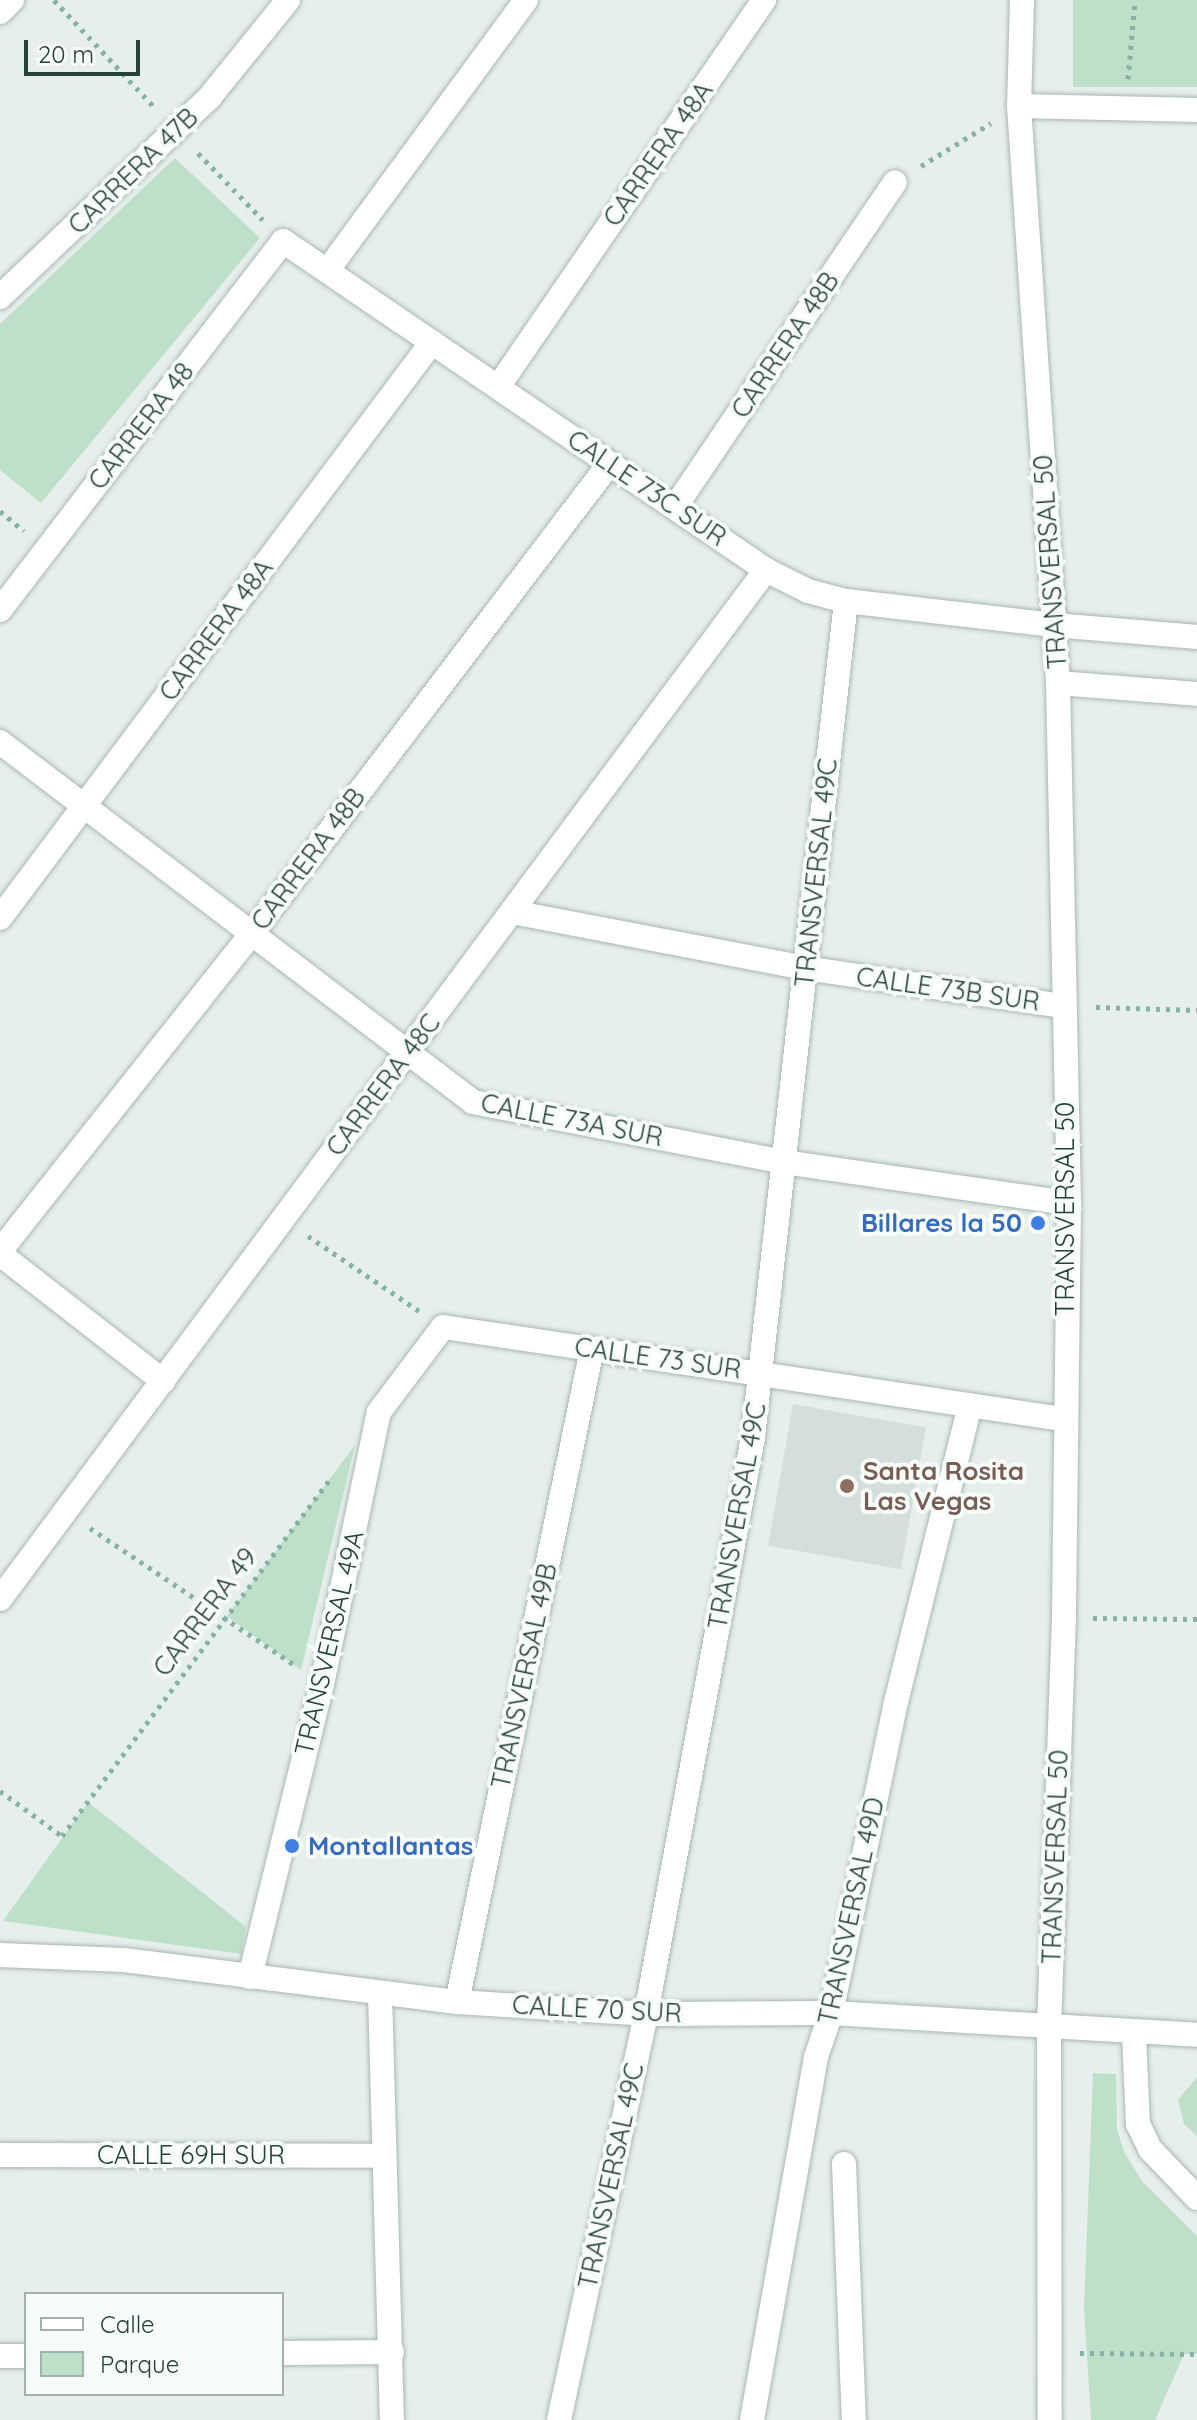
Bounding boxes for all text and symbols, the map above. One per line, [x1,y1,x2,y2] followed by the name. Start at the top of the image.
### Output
[28,24,144,74] scale bar
[38,39,94,69] text: 20 m
[597,76,719,232] street label: CARRERA 48A
[62,101,204,241] street label: CARRERA 47B
[725,266,845,424] street label: CARRERA 48B
[82,356,200,496] street label: CARRERA 48
[562,423,732,553] street label: CALLE 73C SUR
[1027,454,1073,670] street label: TRANSVERSAL 50
[153,553,279,707] street label: CARRERA 48A
[788,757,844,989] street label: TRANSVERSAL 49C
[245,782,371,936] street label: CARRERA 48B
[854,961,1042,1017] street label: CALLE 73B SUR
[320,1008,446,1162] street label: CARRERA 48C
[478,1087,666,1153] street label: CALLE 73A SUR
[1049,1102,1081,1316] street label: TRANSVERSAL 50
[861,1207,1022,1239] place label: Billares la 50
[1029,1214,1047,1232] marker: Billares la 50
[573,1331,743,1385] street label: CALLE 73 SUR
[702,1400,772,1632] street label: TRANSVERSAL 49C
[863,1455,1024,1516] place label: Santa Rosita Las Vegas
[838,1477,856,1495] marker: Santa Rosita Las Vegas
[288,1528,370,1758] street label: TRANSVERSAL 49A
[147,1542,263,1682] street label: CARRERA 49
[485,1560,563,1792] street label: TRANSVERSAL 49B
[1036,1749,1074,1965] street label: TRANSVERSAL 50
[812,1794,890,2028] street label: TRANSVERSAL 49D
[308,1830,473,1862] place label: Montallantas
[283,1837,301,1855] marker: Montallantas
[511,1989,683,2029] street label: CALLE 70 SUR
[572,2060,650,2292] street label: TRANSVERSAL 49C
[97,2139,285,2171] street label: CALLE 69H SUR
[24,2292,284,2396] legend
[100,2309,155,2339] text: Calle
[100,2349,179,2379] text: Parque

